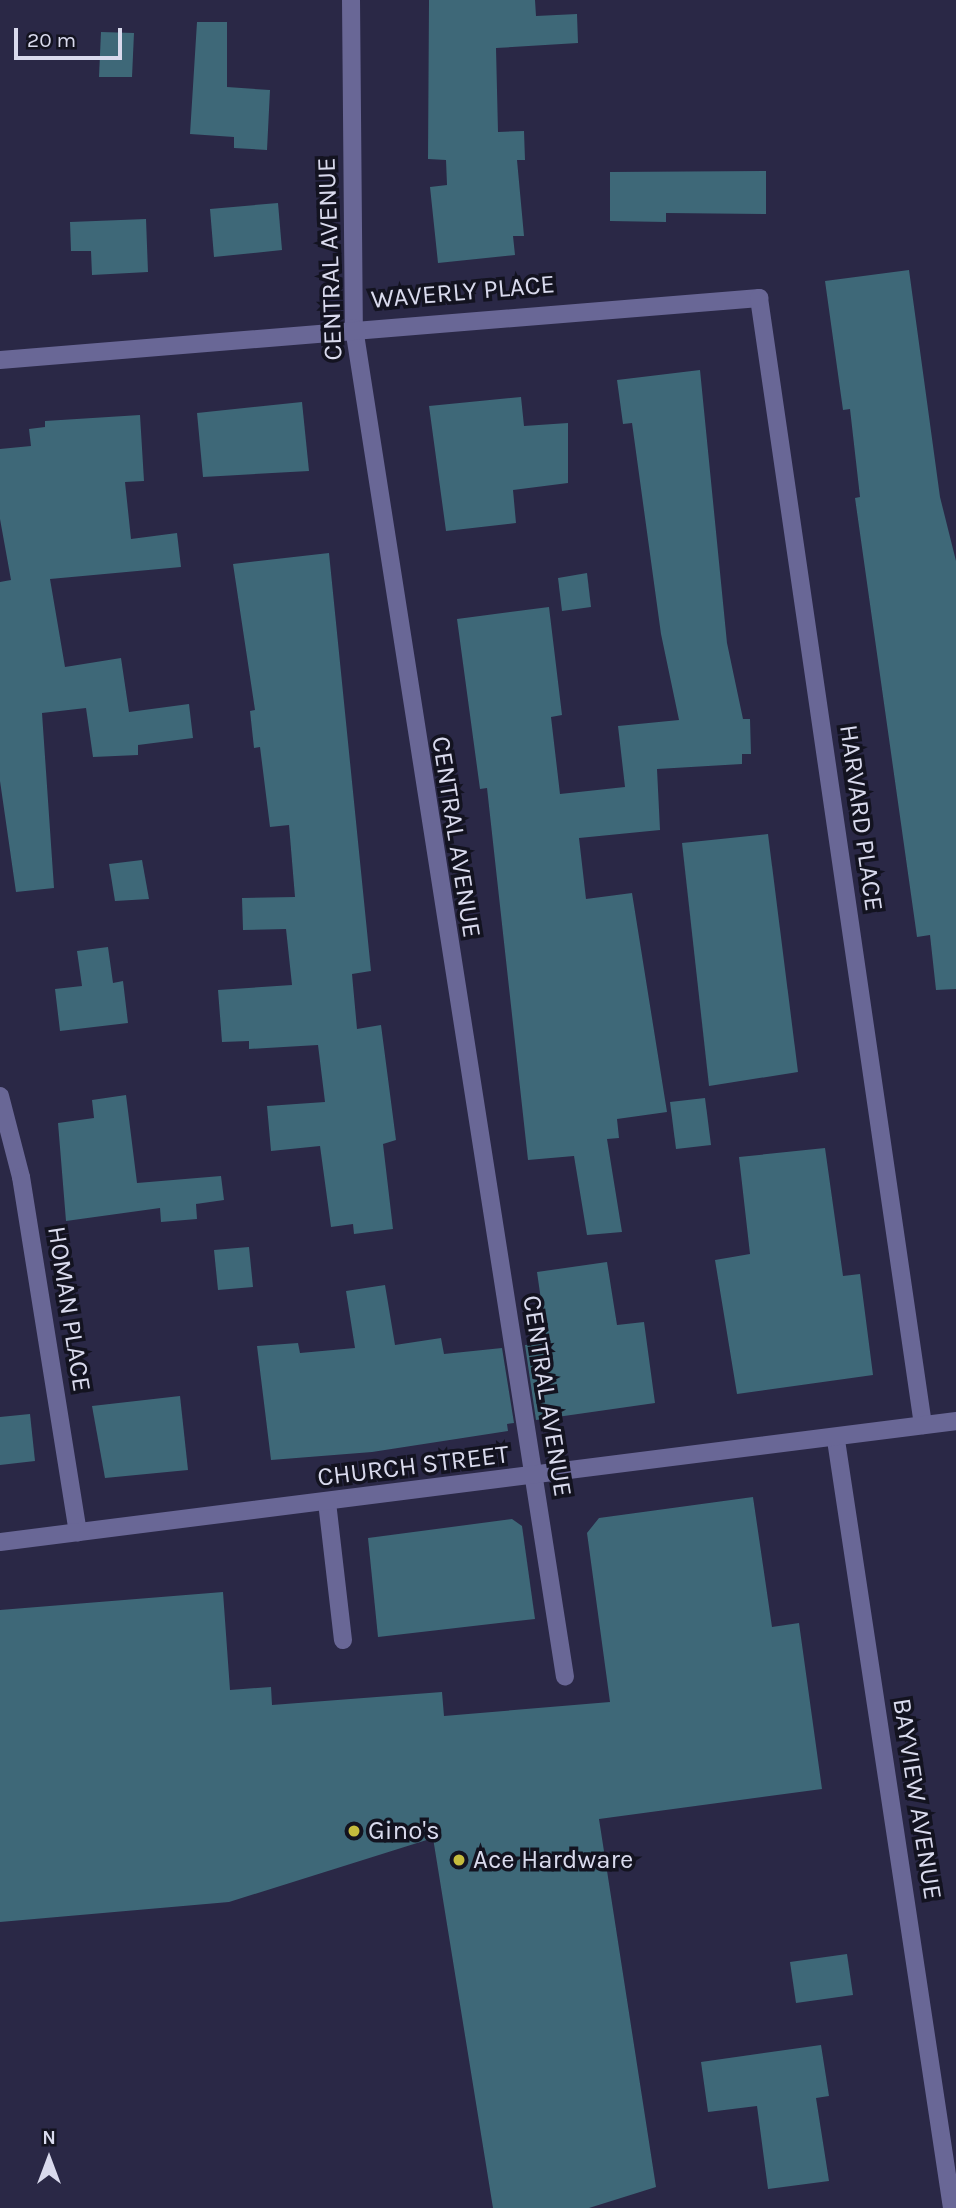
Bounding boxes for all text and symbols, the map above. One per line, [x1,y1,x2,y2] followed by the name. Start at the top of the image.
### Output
[18,14,126,58] scale bar
[27,28,76,52] text: 20 m
[311,157,349,361] street label: CENTRAL AVENUE
[370,268,556,316] street label: WAVERLY PLACE
[832,723,890,913] street label: HARVARD PLACE
[425,734,487,940] street label: CENTRAL AVENUE
[41,1224,97,1394] street label: HOMAN PLACE
[516,1293,578,1499] street label: CENTRAL AVENUE
[316,1439,510,1493] street label: CHURCH STREET
[886,1696,948,1902] street label: BAYVIEW AVENUE
[368,1815,440,1847] place label: Gino's
[346,1823,362,1839] marker: Gino's
[473,1844,633,1876] place label: Ace Hardware
[451,1852,467,1868] marker: Ace Hardware
[14,2124,84,2194] north arrow
[42,2127,56,2149] text: N

